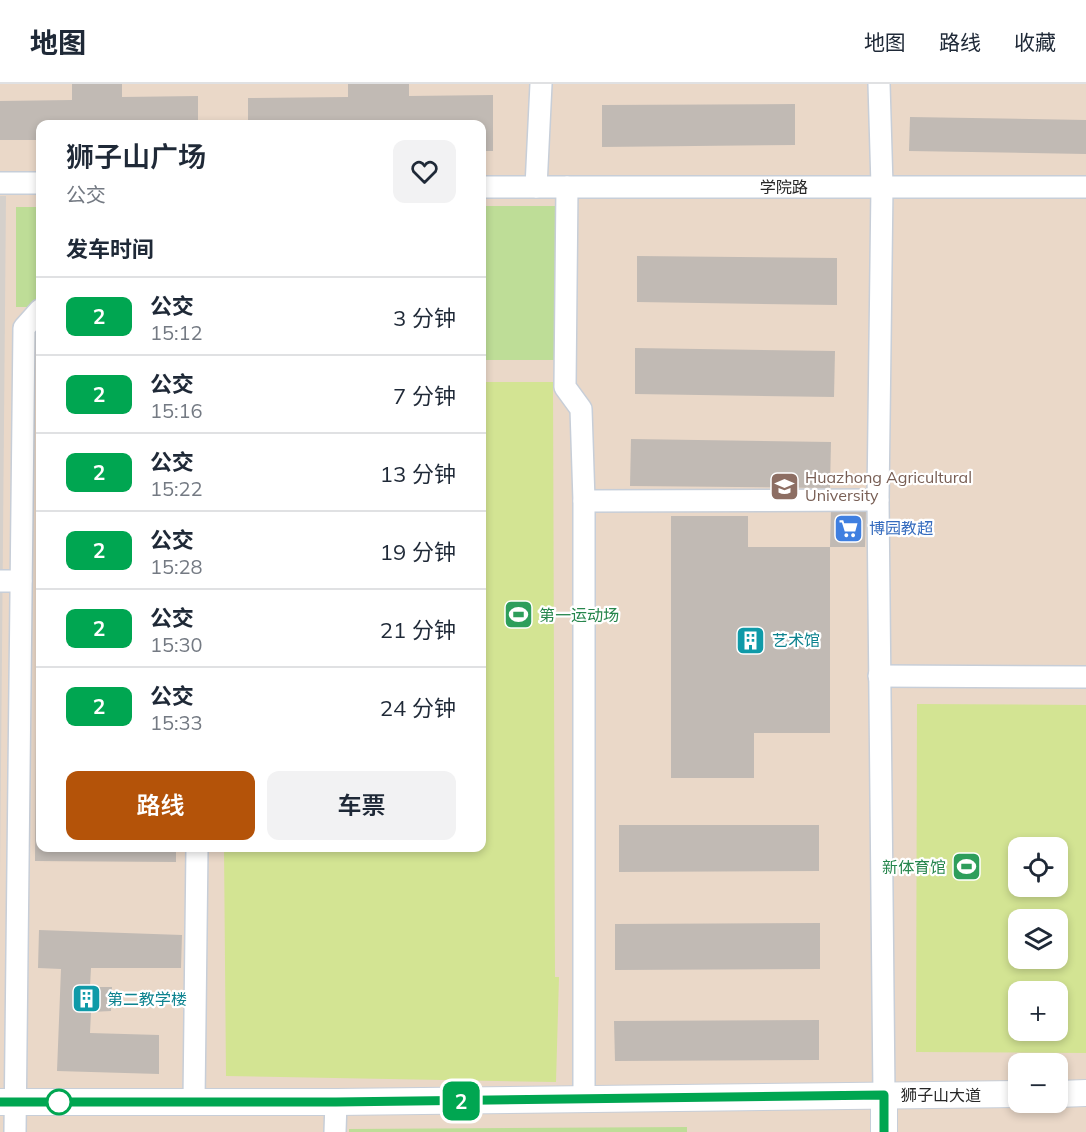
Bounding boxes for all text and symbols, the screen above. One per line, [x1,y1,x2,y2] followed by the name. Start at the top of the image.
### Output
[30,25,86,60] text: 地图
[864,29,906,55] text: 地图
[939,29,981,55] text: 路线
[1014,29,1056,55] text: 收藏
[66,139,206,174] text: 狮子山广场
[393,140,456,203] button: heart
[760,177,808,197] street label: 学院路
[66,182,106,207] text: 公交
[66,235,154,263] text: 发车时间
[150,292,194,320] text: 公交
[93,303,105,329] text: 2
[393,304,456,332] text: 3 分钟
[150,320,203,345] text: 15:12
[150,370,194,398] text: 公交
[93,381,105,407] text: 2
[393,382,456,410] text: 7 分钟
[150,398,203,423] text: 15:16
[150,448,194,476] text: 公交
[93,459,105,485] text: 2
[380,460,456,488] text: 13 分钟
[805,467,972,505] place label: Huazhong Agricultural University
[768,470,800,502] school or university icon: Huazhong Agricultural University
[150,476,203,501] text: 15:22
[832,512,864,544] supermarket icon: 博园教超
[869,518,933,538] place label: 博园教超
[150,526,194,554] text: 公交
[93,537,105,563] text: 2
[380,538,456,566] text: 19 分钟
[150,554,203,579] text: 15:28
[502,599,534,631] sports icon: 第一运动场
[150,604,194,632] text: 公交
[539,605,619,625] place label: 第一运动场
[93,615,105,641] text: 2
[380,616,456,644] text: 21 分钟
[735,624,767,656] building icon: 艺术馆
[772,630,820,650] place label: 艺术馆
[150,632,203,657] text: 15:30
[150,682,194,710] text: 公交
[93,693,105,719] text: 2
[380,694,456,722] text: 24 分钟
[150,710,203,735] text: 15:33
[66,771,255,840] button: 路线
[267,771,456,840] button: 车票
[1008,837,1068,1113] map controls
[1008,837,1068,897] button: locate
[951,851,983,883] sports icon: 新体育馆
[882,857,946,877] place label: 新体育馆
[1008,909,1068,969] button: layers
[1008,981,1068,1041] button: +
[70,983,102,1015] building icon: 第二教学楼
[107,989,187,1009] place label: 第二教学楼
[1008,1053,1068,1113] button: −
[442,1082,480,1120] line badge: 2
[901,1085,981,1105] street label: 狮子山大道
[455,1088,467,1114] text: 2
[46,1089,72,1115] unlabelled marker

